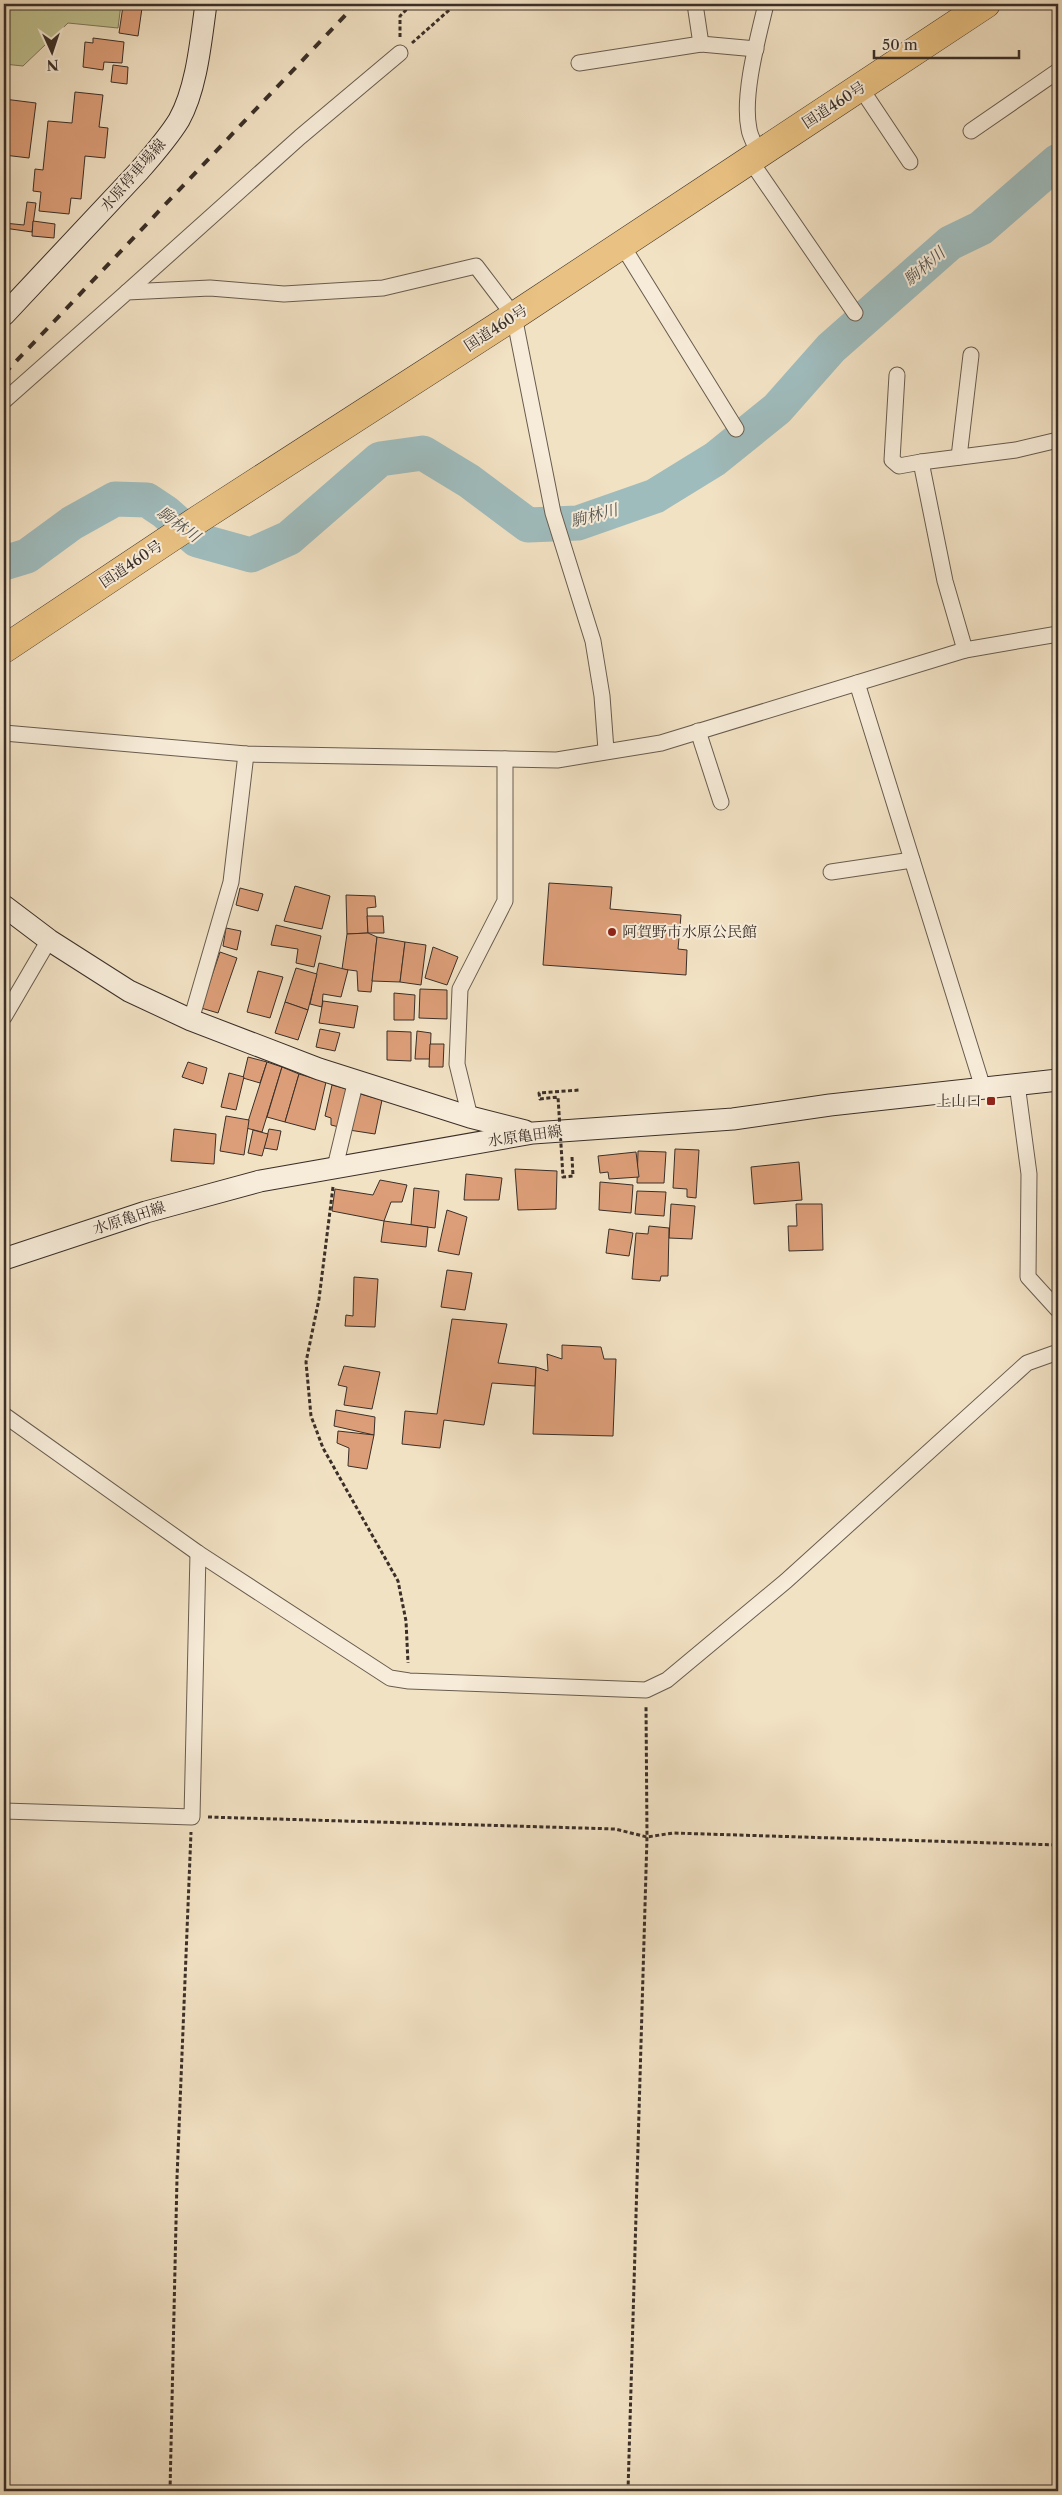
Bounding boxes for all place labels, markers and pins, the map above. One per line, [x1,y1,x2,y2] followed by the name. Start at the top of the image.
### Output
[622,922,757,941] place label: 阿賀野市水原公民館
[606,926,618,938] marker: 阿賀野市水原公民館
[936,1091,981,1110] place label: 上山口
[985,1095,997,1107] marker: 上山口

